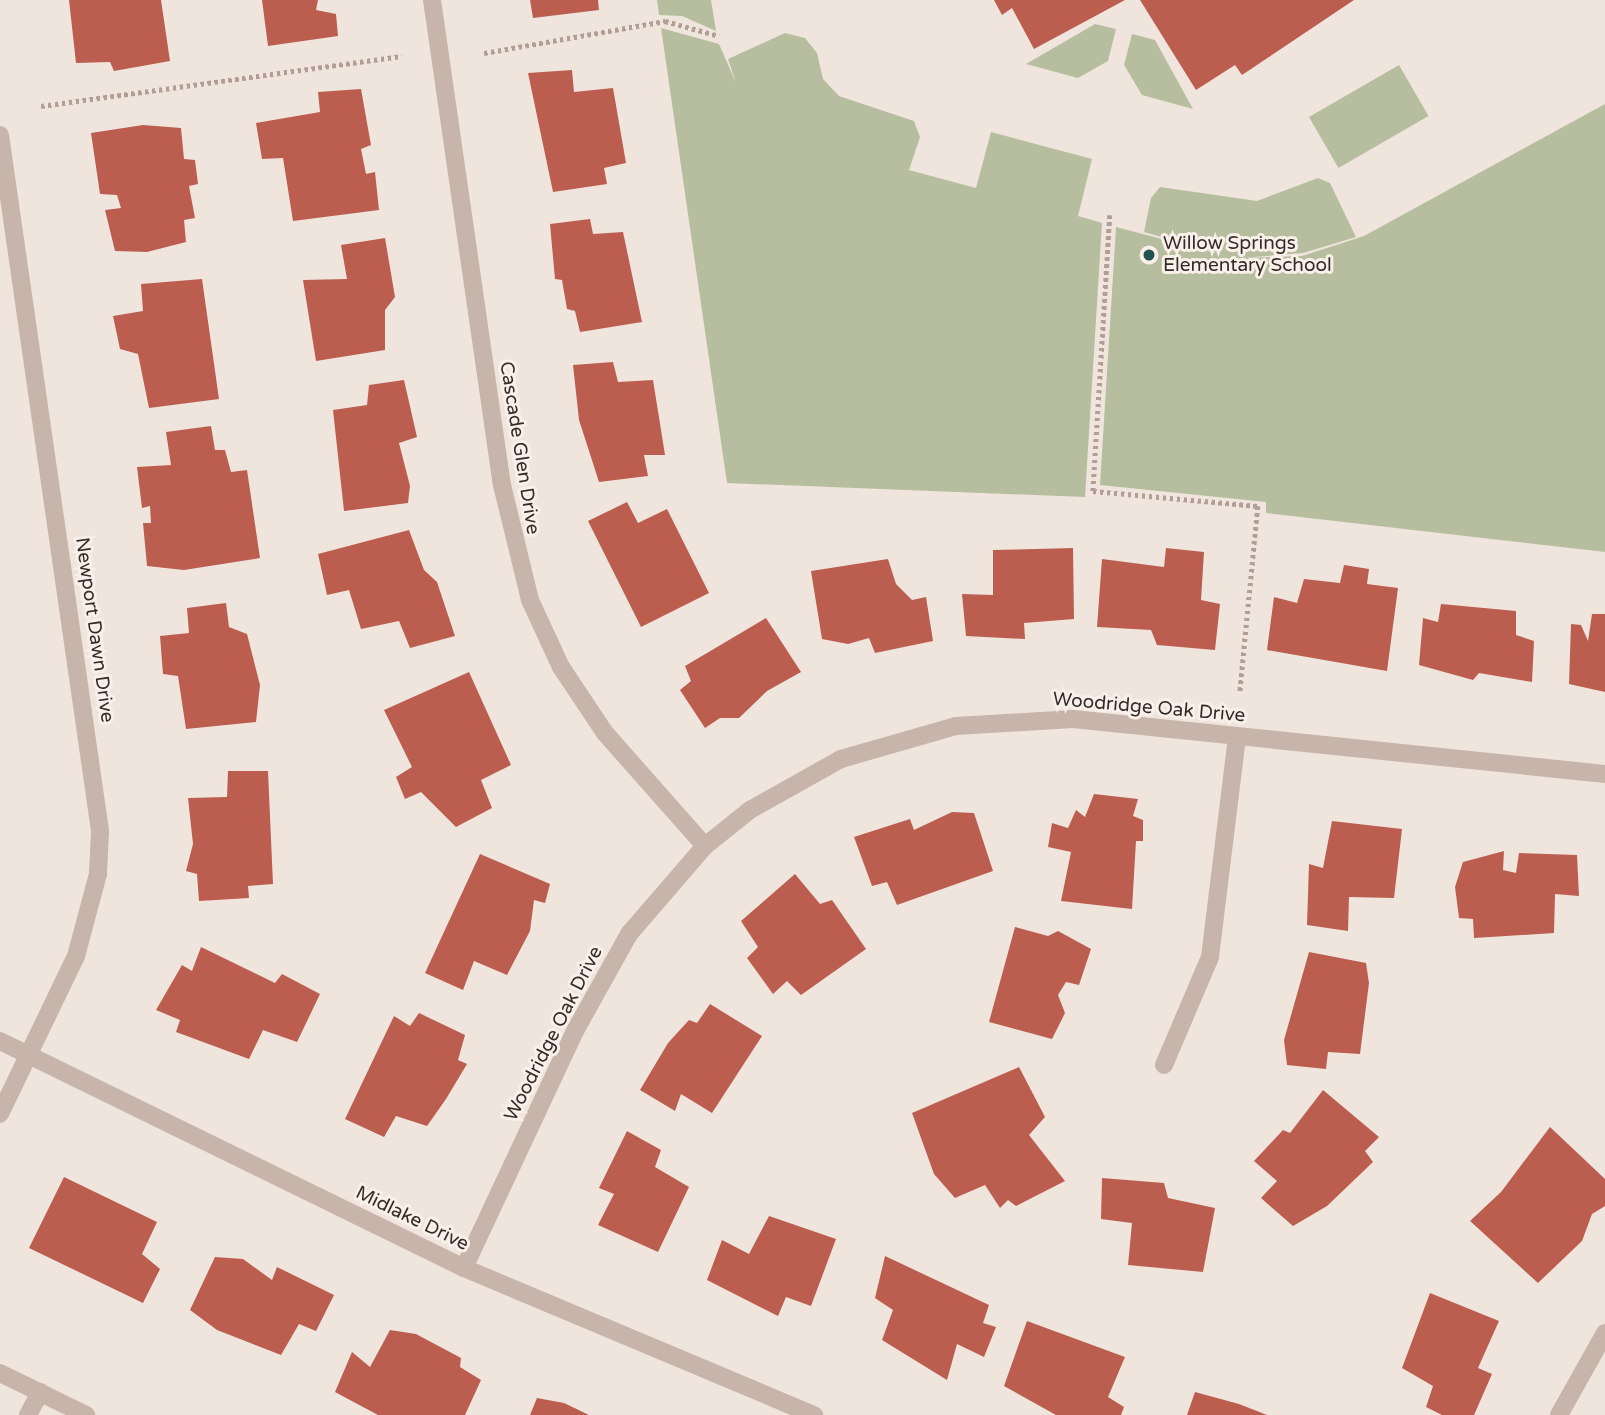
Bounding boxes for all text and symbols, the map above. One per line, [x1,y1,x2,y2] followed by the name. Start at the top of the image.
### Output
[1163,233,1332,277] place label: Willow Springs Elementary School
[1141,247,1157,263] marker: Willow Springs Elementary School
[494,360,544,536] street label: Cascade Glen Drive
[70,536,118,724] street label: Newport Dawn Drive
[1052,688,1246,728] street label: Woodridge Oak Drive
[500,943,608,1125] street label: Woodridge Oak Drive
[352,1182,472,1256] street label: Midlake Drive

